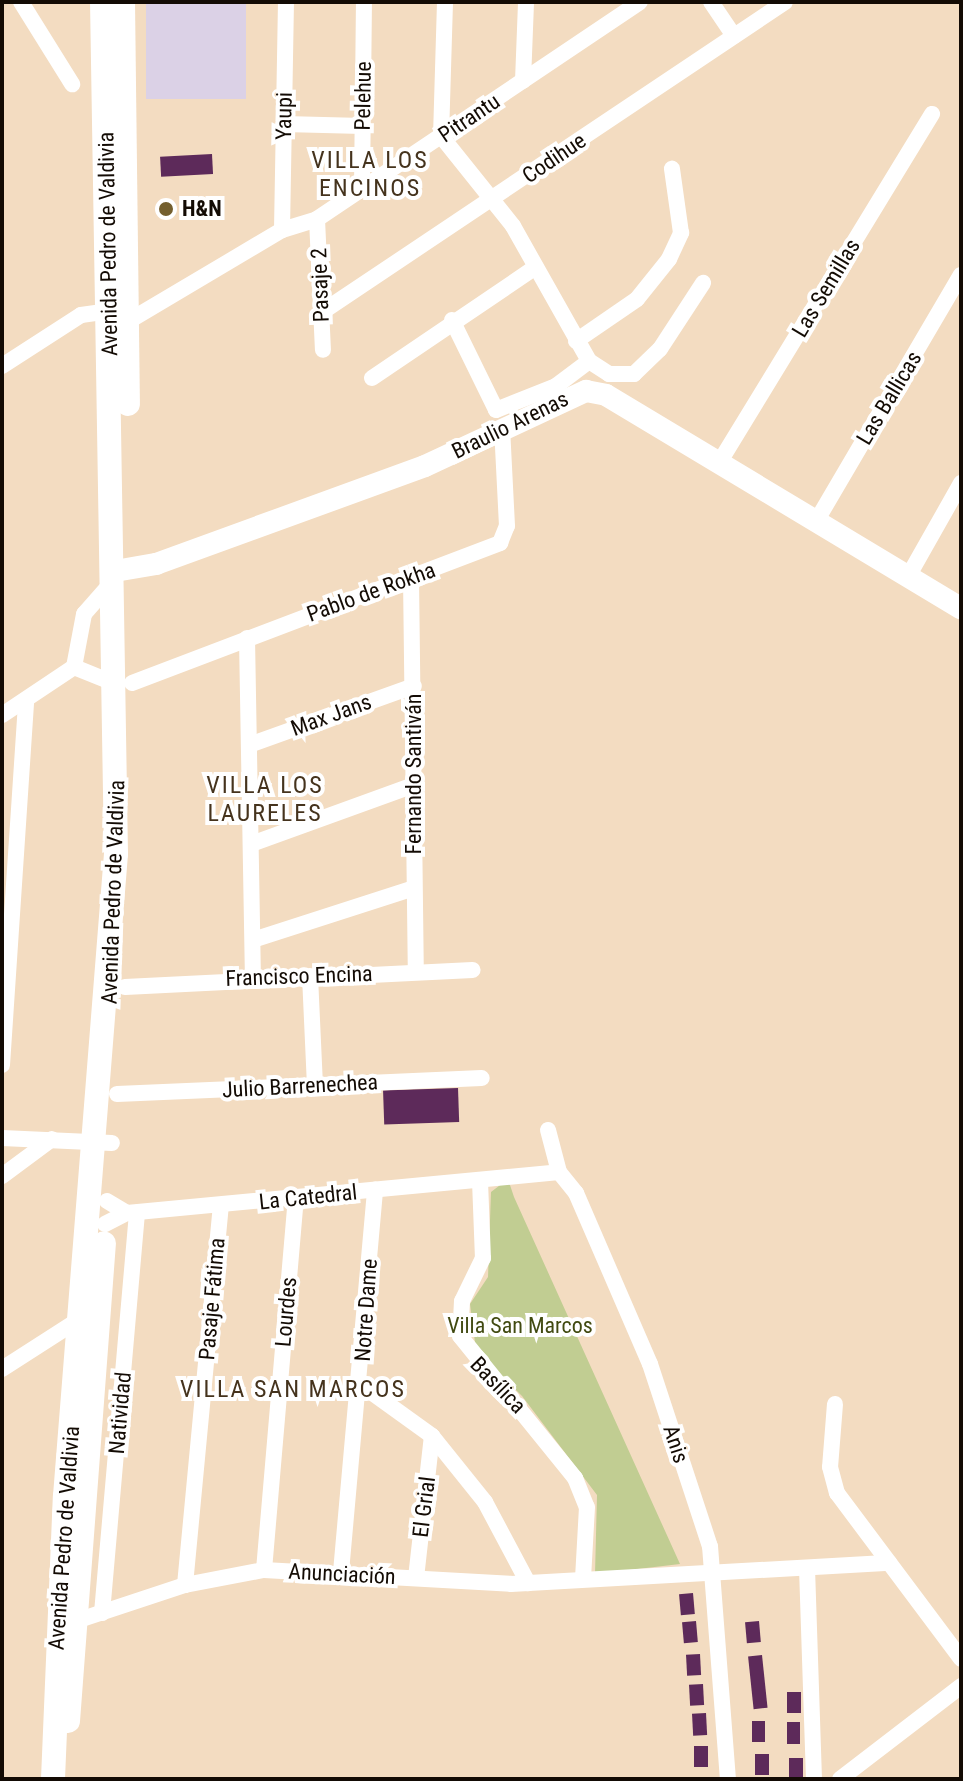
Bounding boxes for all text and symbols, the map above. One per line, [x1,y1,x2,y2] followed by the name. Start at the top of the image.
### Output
[349,61,377,131] street label: Pelehue
[433,88,505,148] street label: Pitrantu
[270,92,298,140] street label: Yaupi
[517,127,591,189] street label: Codihue
[93,132,123,356] street label: Avenida Pedro de Valdivia
[311,147,429,203] district label: VILLA LOS ENCINOS
[182,196,222,222] place label: H&N
[157,200,175,218] marker: H&N
[786,234,866,342] street label: Las Semillas
[306,247,334,323] street label: Pasaje 2
[851,346,927,450] street label: Las Ballicas
[447,385,573,465] street label: Braulio Arenas
[303,557,439,627] street label: Pablo de Rokha
[287,688,375,742] street label: Max Jans
[401,694,427,854] street label: Fernando Santiván
[206,772,324,828] district label: VILLA LOS LAURELES
[96,779,130,1005] street label: Avenida Pedro de Valdivia
[225,960,373,992] street label: Francisco Encina
[221,1069,379,1103] street label: Julio Barrenechea
[258,1179,358,1215] street label: La Catedral
[193,1237,231,1361] street label: Pasaje Fátima
[349,1258,383,1362] street label: Notre Dame
[270,1276,302,1348] street label: Lourdes
[447,1313,593,1339] park label: Villa San Marcos
[465,1351,531,1419] street label: Basílica
[103,1371,137,1455] street label: Natividad
[180,1376,406,1404] district label: VILLA SAN MARCOS
[658,1422,694,1466] street label: Anis
[43,1425,85,1651] street label: Avenida Pedro de Valdivia
[407,1475,441,1539] street label: El Grial
[288,1558,396,1590] street label: Anunciación

